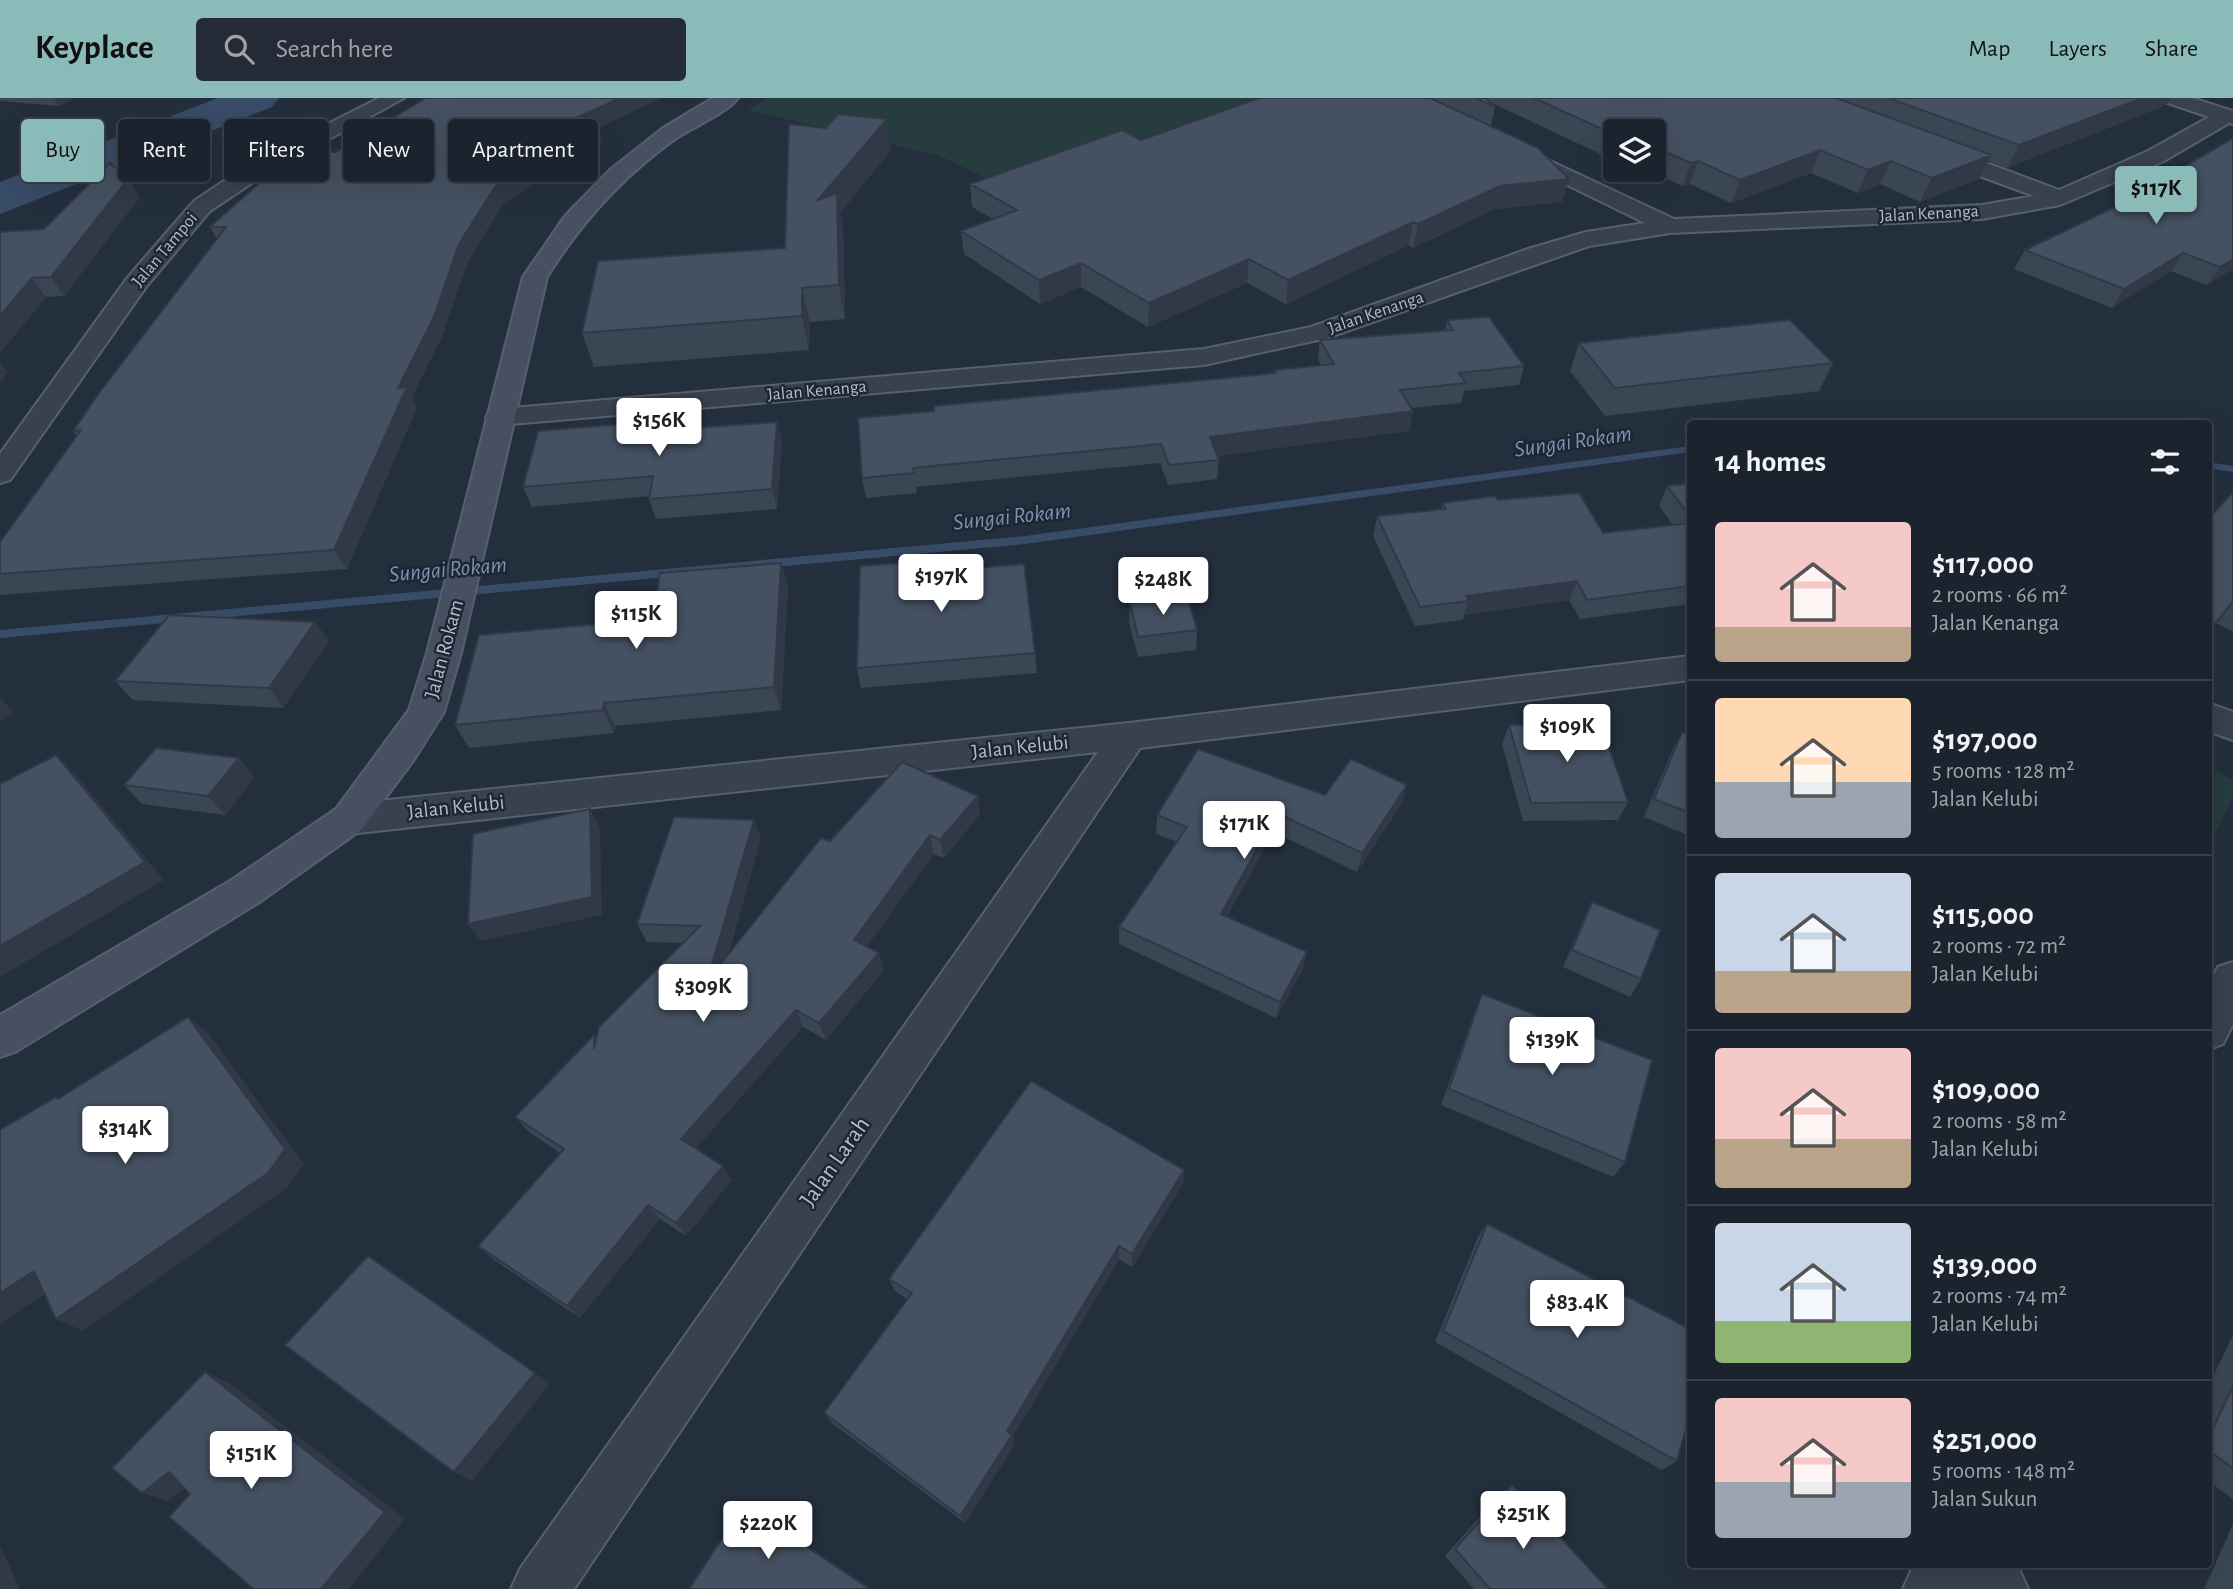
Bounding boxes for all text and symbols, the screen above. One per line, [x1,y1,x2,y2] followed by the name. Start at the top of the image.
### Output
[196,18,686,81] search box
[220,30,258,68] icon: search
[35,32,154,65] text: Keyplace
[276,36,393,62] text: Search here
[1968,37,2010,61] text: Map
[2048,37,2107,61] text: Layers
[2145,37,2198,61] text: Share
[21,119,104,182] chip: Buy
[118,119,210,182] chip: Rent
[224,119,329,182] chip: Filters
[343,119,434,182] chip: New
[448,119,598,182] chip: Apartment
[1603,119,1666,182] map controls
[1603,119,1666,182] button: layers
[2107,166,2205,226] pin: $117K
[2131,177,2181,200] text: $117K
[1879,202,1979,226] street label: Jalan Kenanga
[129,209,201,291] street label: Jalan Tampoi
[1326,288,1426,338] street label: Jalan Kenanga
[767,378,867,404] street label: Jalan Kenanga
[610,398,708,458] pin: $156K
[632,409,686,432] text: $156K
[1513,422,1633,462] water label: Sungai Rokam
[2146,443,2184,481] icon: filters
[1715,447,1826,477] text: 14 homes
[952,499,1072,535] water label: Sungai Rokam
[1932,549,2034,579] text: $117,000
[1771,550,1855,634] icon: home
[388,553,508,587] water label: Sungai Rokam
[892,554,990,614] pin: $197K
[1114,558,1212,617] pin: $248K
[914,565,968,588] text: $197K
[1134,568,1192,591] text: $248K
[1932,584,2068,607] text: 2 rooms · 66 m²
[587,592,685,651] pin: $115K
[421,597,467,701] street label: Jalan Rokam
[611,602,661,625] text: $115K
[1932,612,2059,635] text: Jalan Kenanga
[1518,704,1616,764] pin: $109K
[1539,715,1595,738] text: $109K
[1932,725,2038,755] text: $197,000
[1771,726,1855,810] icon: home
[971,731,1069,763] street label: Jalan Kelubi
[1932,760,2074,783] text: 5 rooms · 128 m²
[1932,788,2039,811] text: Jalan Kelubi
[407,791,505,823] street label: Jalan Kelubi
[1195,802,1293,861] pin: $171K
[1219,812,1269,835] text: $171K
[1932,900,2034,930] text: $115,000
[1771,901,1855,985] icon: home
[1932,935,2066,958] text: 2 rooms · 72 m²
[1932,963,2039,986] text: Jalan Kelubi
[654,964,752,1024] pin: $309K
[675,975,731,998] text: $309K
[1503,1018,1601,1077] pin: $139K
[1525,1028,1579,1051] text: $139K
[1932,1075,2040,1105] text: $109,000
[1771,1076,1855,1160] icon: home
[76,1107,174,1166] pin: $314K
[1932,1110,2067,1133] text: 2 rooms · 58 m²
[796,1113,874,1211] street label: Jalan Larah
[98,1117,152,1140] text: $314K
[1932,1138,2039,1161] text: Jalan Kelubi
[1932,1250,2037,1280] text: $139,000
[1771,1251,1855,1335] icon: home
[1520,1280,1634,1340] pin: $83.4K
[1932,1285,2067,1308] text: 2 rooms · 74 m²
[1546,1291,1608,1314] text: $83.4K
[1932,1313,2039,1336] text: Jalan Kelubi
[1932,1425,2037,1455] text: $251,000
[1771,1426,1855,1510] icon: home
[202,1432,300,1491] pin: $151K
[226,1442,276,1465] text: $151K
[1932,1460,2075,1483] text: 5 rooms · 148 m²
[1932,1488,2037,1511] text: Jalan Sukun
[1474,1492,1572,1551] pin: $251K
[719,1502,817,1561] pin: $220K
[1497,1502,1549,1525] text: $251K
[739,1512,797,1535] text: $220K

